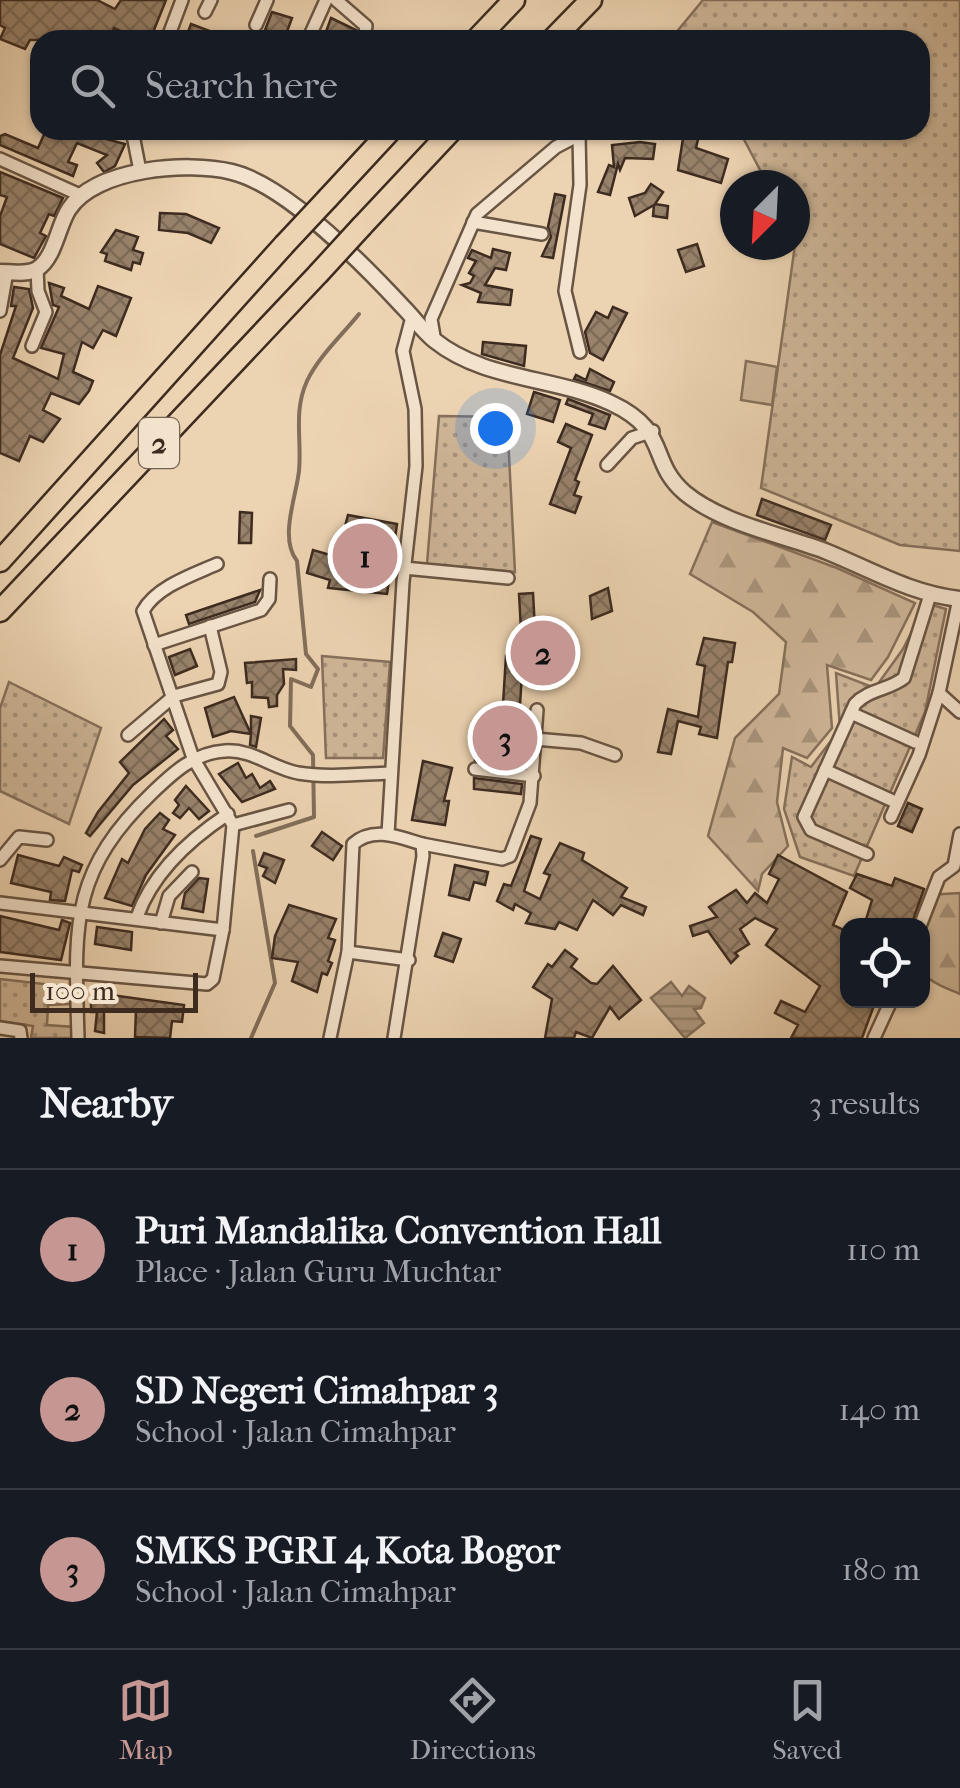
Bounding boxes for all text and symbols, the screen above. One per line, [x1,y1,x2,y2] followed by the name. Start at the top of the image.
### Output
[30,30,930,140] search box
[65,58,120,113] icon: search
[145,63,338,108] text: Search here
[720,170,810,260] north arrow
[470,403,521,454] your location
[139,418,179,468] road number: 2
[332,518,398,594] pin: 1
[510,616,576,690] pin: 2
[472,700,538,776] pin: 3
[840,918,930,1008] map controls
[840,918,930,1008] button: locate
[30,968,198,1013] scale bar
[45,974,115,1007] text: 100 m
[40,1079,172,1128] text: Nearby
[809,1085,920,1122] text: 3 results
[135,1208,662,1253] text: Puri Mandalika Convention Hall
[67,1231,78,1268] text: 1
[846,1231,920,1268] text: 110 m
[135,1253,501,1290] text: Place · Jalan Guru Muchtar
[135,1368,498,1413] text: SD Negeri Cimahpar 3
[64,1391,81,1428] text: 2
[839,1391,920,1428] text: 140 m
[135,1413,456,1450] text: School · Jalan Cimahpar
[135,1528,560,1573] text: SMKS PGRI 4 Kota Bogor
[66,1551,79,1588] text: 3
[841,1551,920,1588] text: 180 m
[135,1573,456,1610] text: School · Jalan Cimahpar
[118,1673,173,1766] tab: Map
[410,1673,536,1766] tab: Directions
[772,1673,842,1766] tab: Saved

